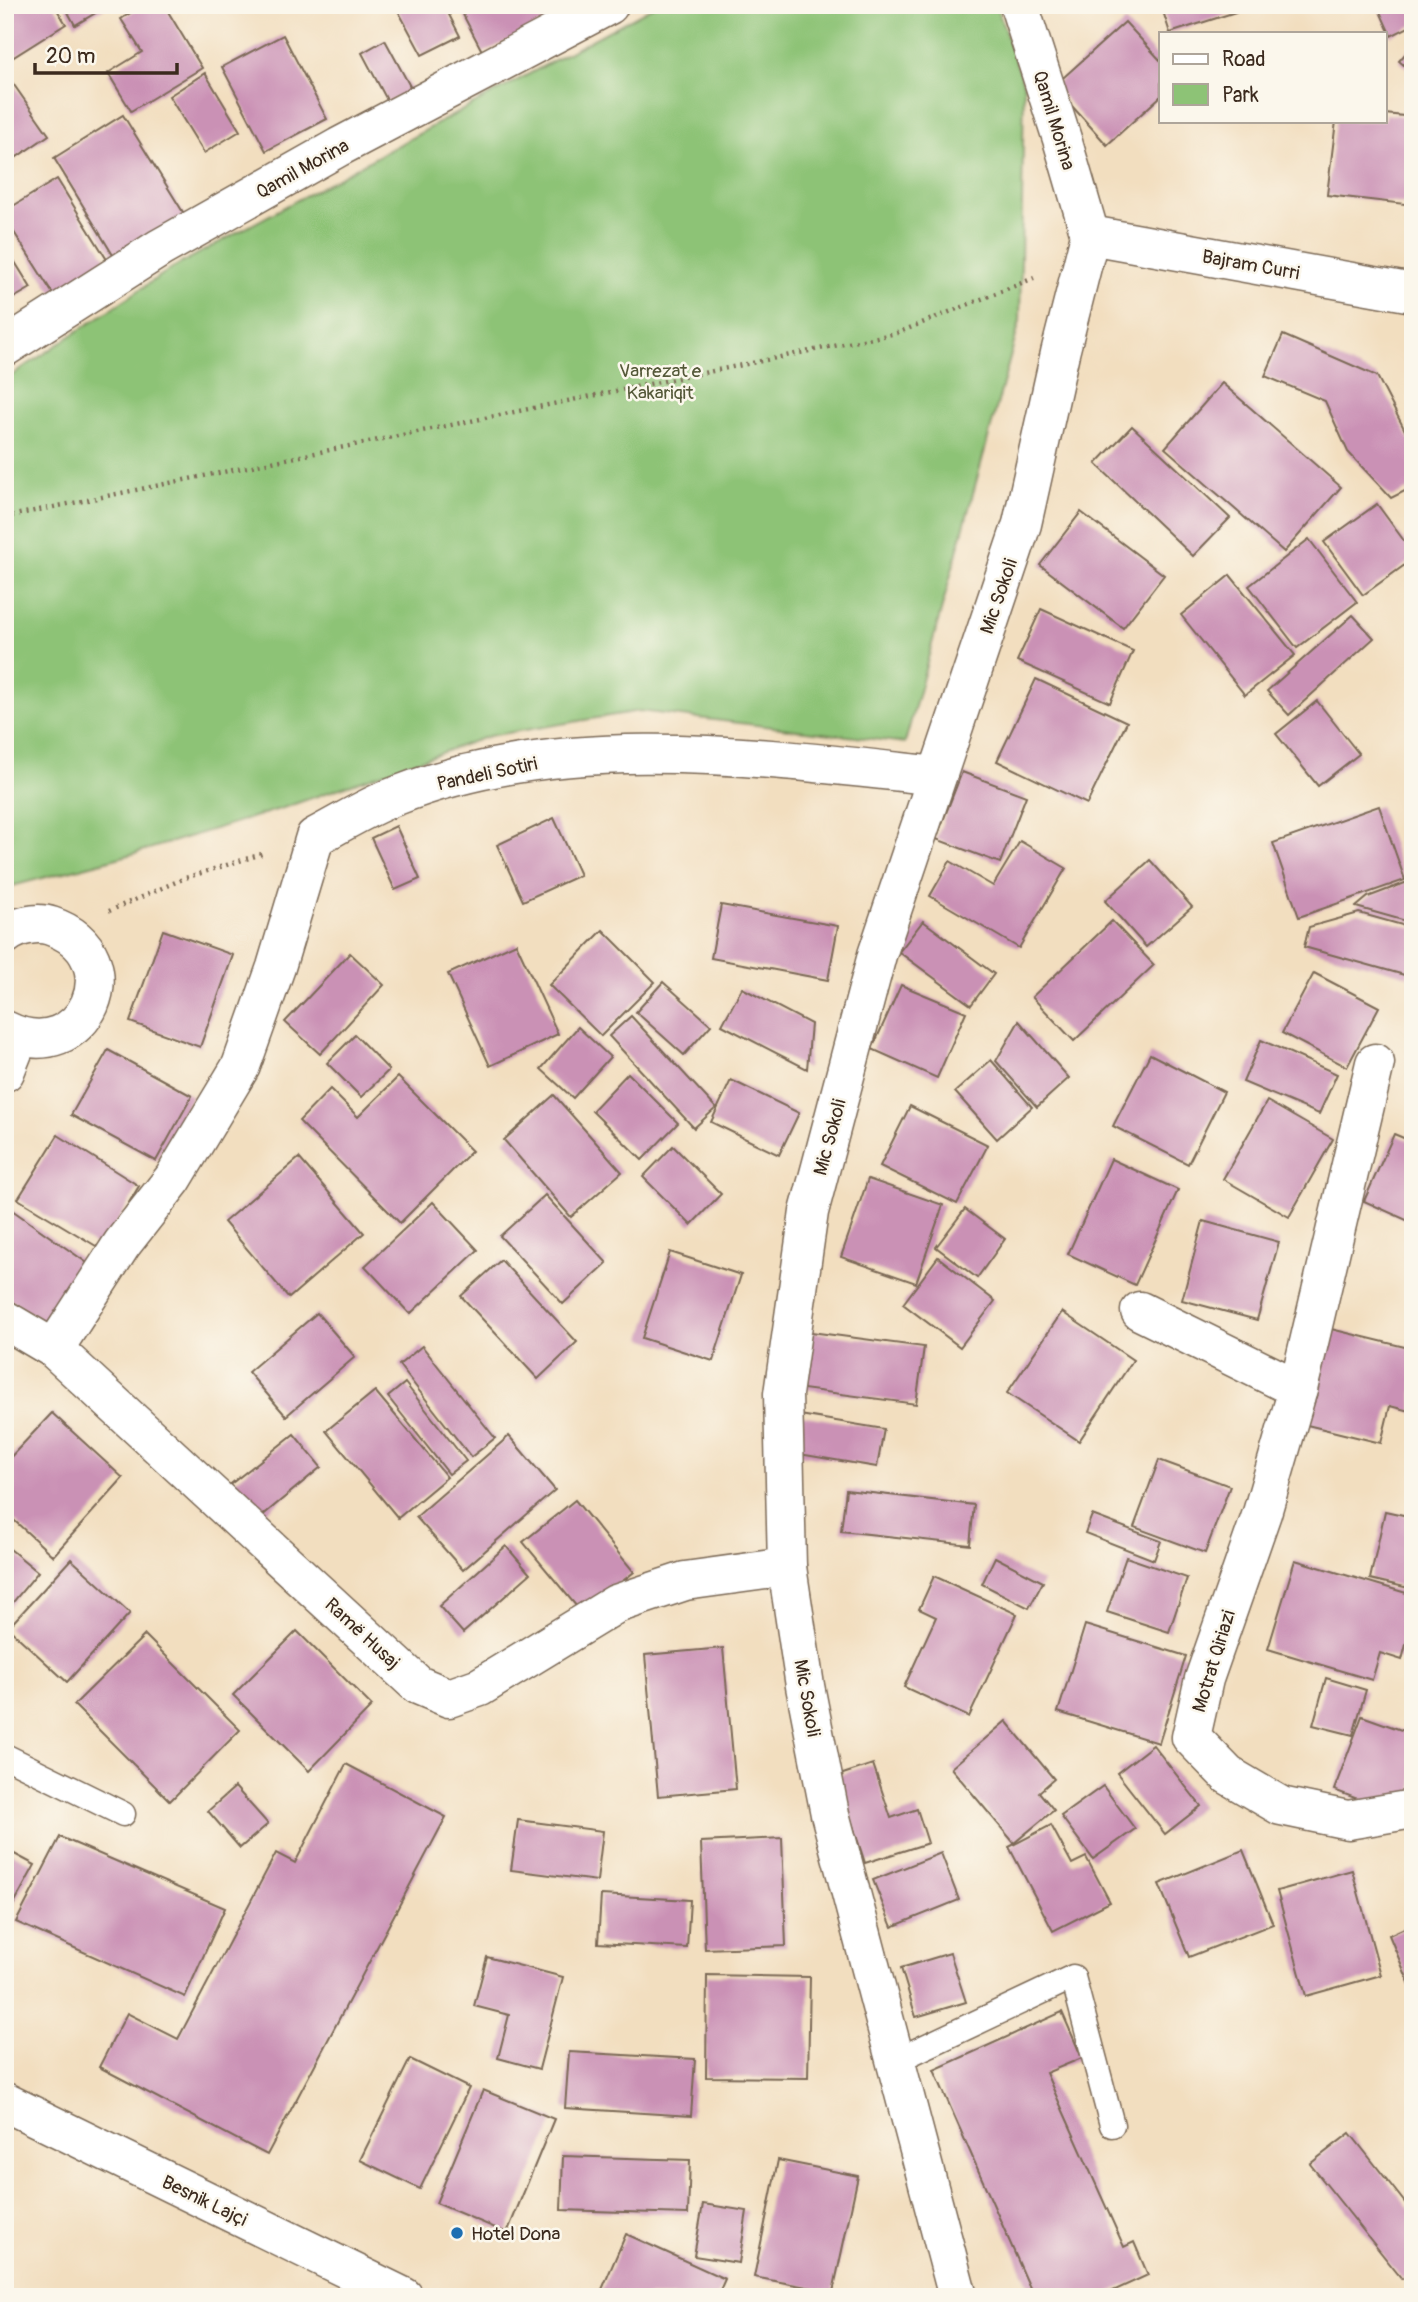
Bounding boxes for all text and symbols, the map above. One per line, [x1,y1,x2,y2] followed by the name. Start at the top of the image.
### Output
[35,32,177,76] scale bar
[1159,32,1386,122] legend
[46,43,95,70] text: 20 m
[1222,46,1266,73] text: Road
[1028,68,1081,173] street label: Qamil Morina
[1222,82,1259,109] text: Park
[252,133,353,204] street label: Qamil Morina
[1200,245,1302,285] street label: Bajram Curri
[619,359,702,405] park label: Varrezat e Kakariqit
[975,555,1023,637] street label: Mic Sokoli
[435,752,540,796] street label: Pandeli Sotiri
[808,1096,852,1178] street label: Mic Sokoli
[320,1593,405,1675] street label: Ramë Husaj
[1187,1607,1241,1715] street label: Motrat Qiriazi
[788,1658,826,1739] street label: Mic Sokoli
[158,2170,251,2232] street label: Besnik Lajçi
[471,2222,561,2246] place label: Hotel Dona
[449,2225,465,2241] marker: Hotel Dona

